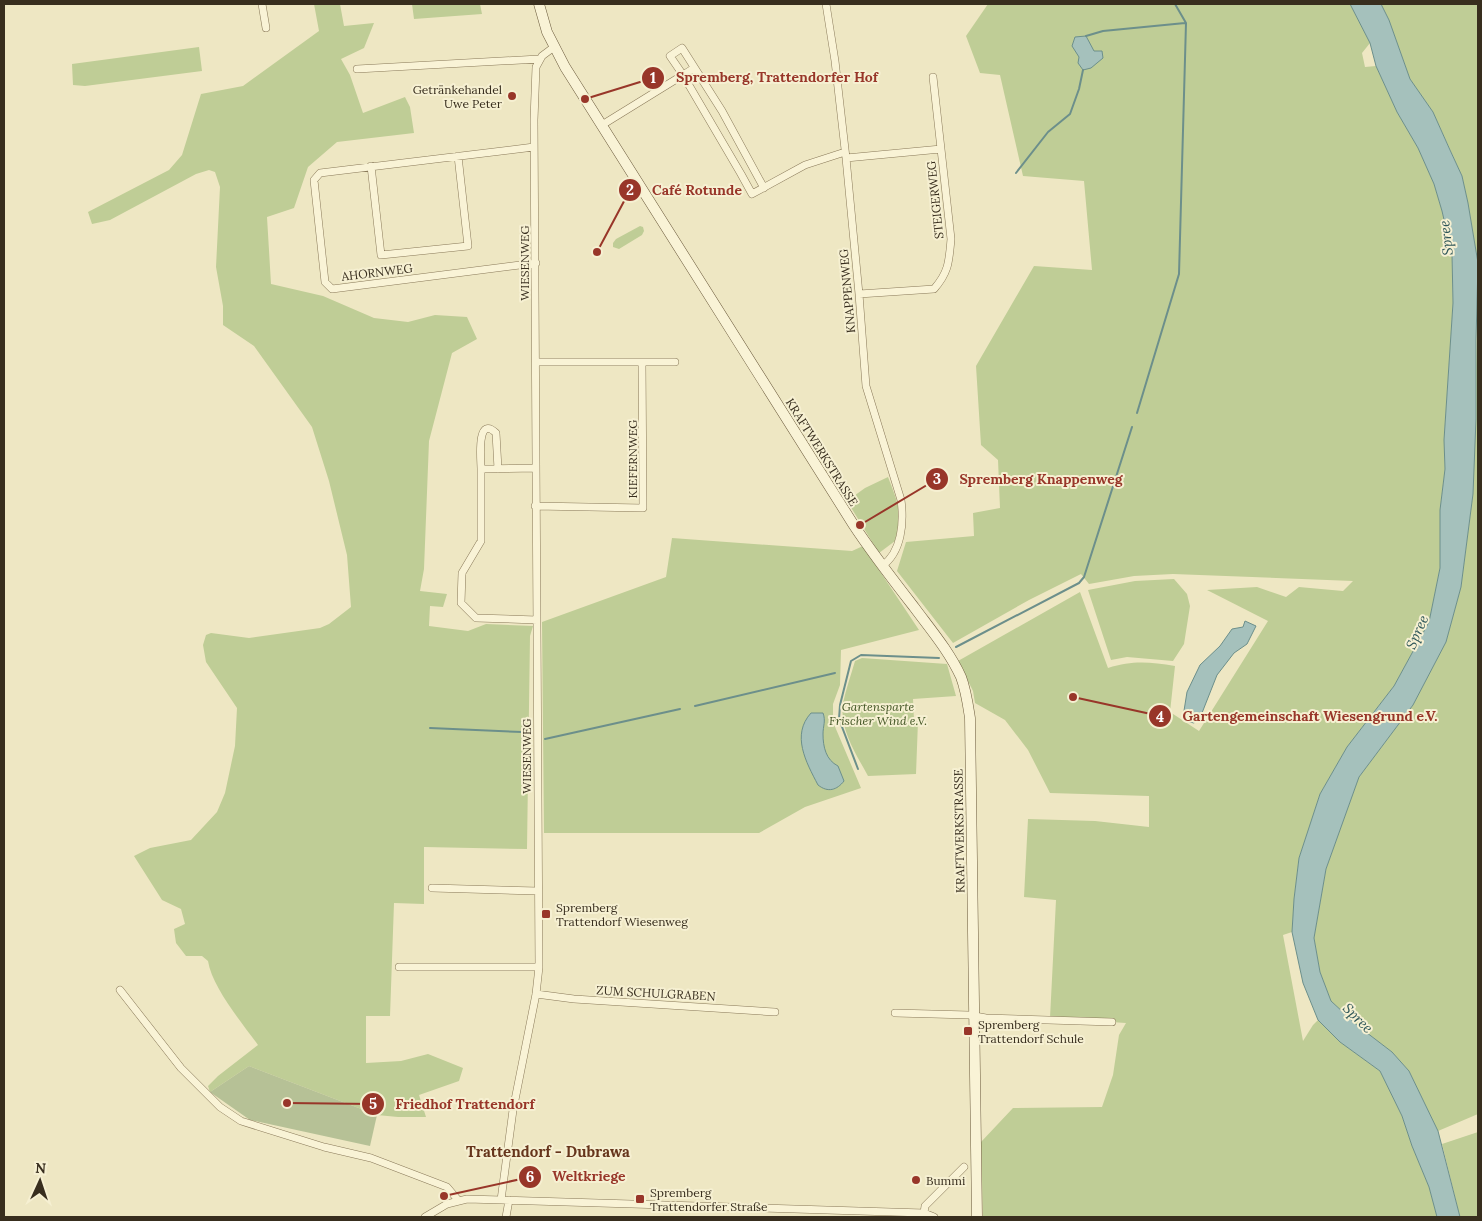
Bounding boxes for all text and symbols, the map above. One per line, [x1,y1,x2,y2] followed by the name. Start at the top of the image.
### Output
[641,63,888,92] callout: Spremberg, Trattendorfer Hof
[650,68,656,87] text: 1
[676,68,879,86] text: Spremberg, Trattendorfer Hof
[413,82,503,111] place label: Getränkehandel Uwe Peter
[506,90,518,102] marker: Getränkehandel Uwe Peter
[923,160,947,240] street label: STEIGERWEG
[617,176,752,205] callout: Café Rotunde
[626,180,634,199] text: 2
[652,181,742,199] text: Café Rotunde
[1435,219,1457,257] water label: Spree
[517,225,532,301] street label: WIESENWEG
[836,248,858,334] street label: KNAPPENWEG
[340,260,413,284] street label: AHORNWEG
[783,395,861,509] street label: KRAFTWERKSTRASSE
[625,420,640,498] street label: KIEFERNWEG
[925,464,1133,493] callout: Spremberg Knappenweg
[933,469,941,488] text: 3
[959,470,1124,488] text: Spremberg Knappenweg
[1402,612,1433,652] water label: Spree
[829,699,927,728] park label: Gartensparte Frischer Wind e.V.
[1147,702,1447,731] callout: Gartengemeinschaft Wiesengrund e.V.
[1156,707,1164,726] text: 4
[1183,707,1437,725] text: Gartengemeinschaft Wiesengrund e.V.
[519,718,534,794] street label: WIESENWEG
[950,769,968,893] street label: KRAFTWERKSTRASSE
[556,900,688,929] place label: Spremberg Trattendorf Wiesenweg
[540,908,552,920] marker: Spremberg Trattendorf Wiesenweg
[596,982,716,1004] street label: ZUM SCHULGRABEN
[1339,999,1377,1037] water label: Spree
[978,1017,1084,1046] place label: Spremberg Trattendorf Schule
[962,1025,974,1037] marker: Spremberg Trattendorf Schule
[360,1090,545,1119] callout: Friedhof Trattendorf
[369,1094,377,1113] text: 5
[395,1095,536,1113] text: Friedhof Trattendorf
[466,1142,630,1161] district label: Trattendorf - Dubrawa
[15,1156,65,1206] north arrow
[35,1159,47,1177] text: N
[517,1162,636,1191] callout: Weltkriege
[526,1167,534,1186] text: 6
[552,1167,626,1185] text: Weltkriege
[926,1173,965,1188] place label: Bummi
[910,1174,922,1186] marker: Bummi
[650,1185,768,1214] place label: Spremberg Trattendorfer Straße
[634,1193,646,1205] marker: Spremberg Trattendorfer Straße

